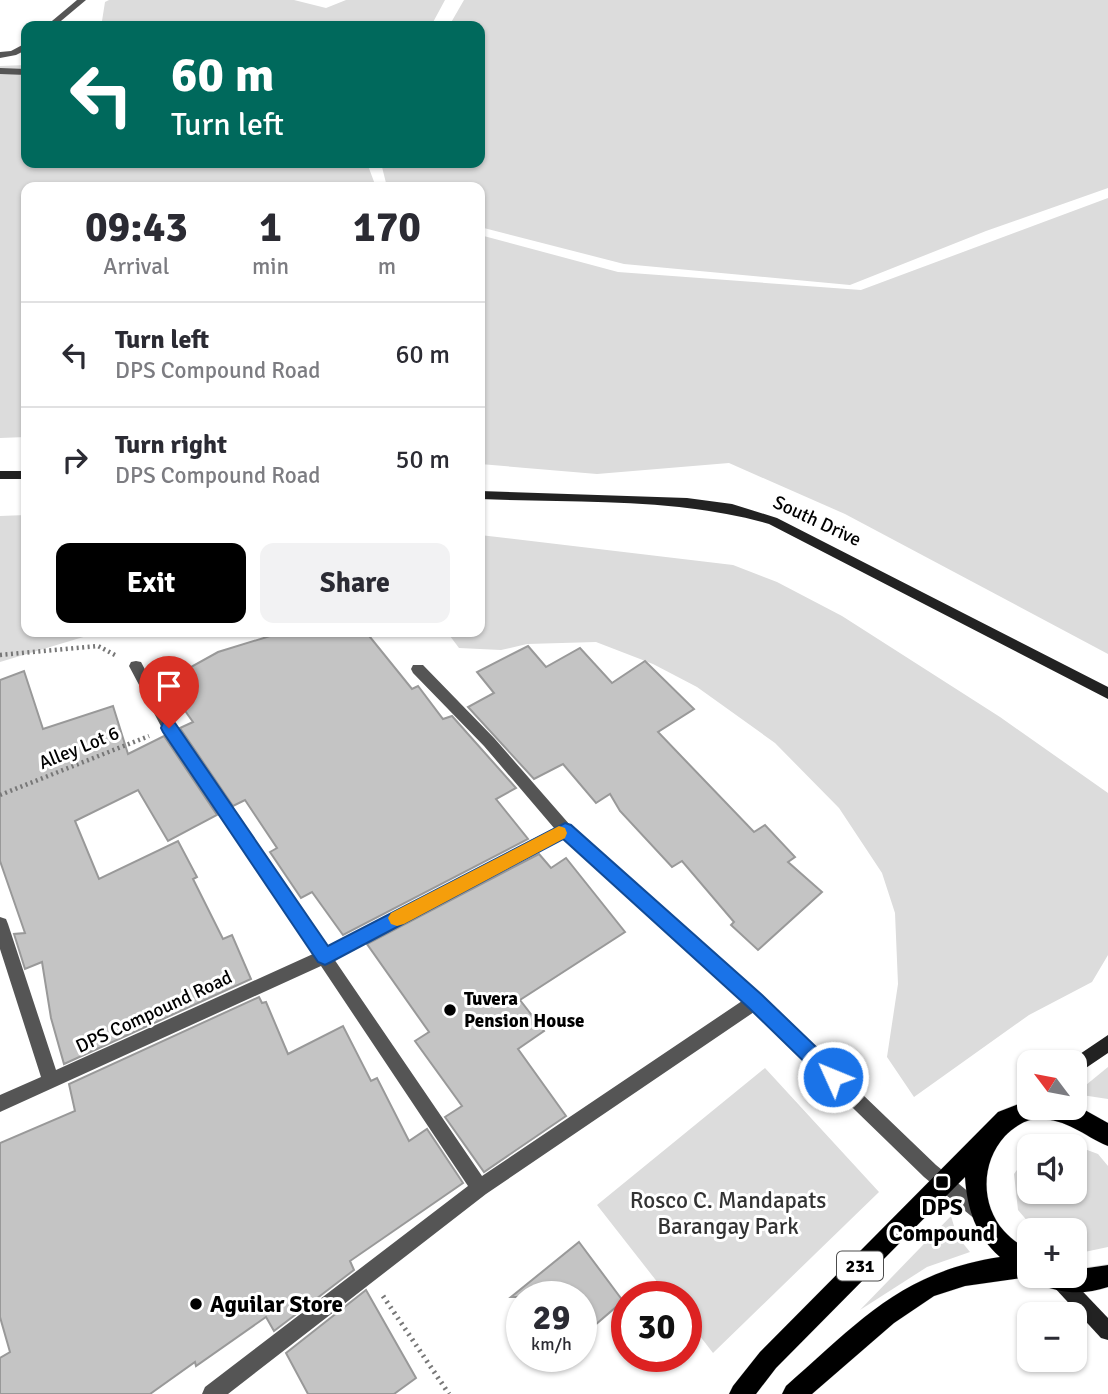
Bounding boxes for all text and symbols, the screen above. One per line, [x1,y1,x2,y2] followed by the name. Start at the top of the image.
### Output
[171,45,274,105] text: 60 m
[56,49,147,140] icon: left
[171,105,284,144] text: Turn left
[85,202,188,253] text: 09:43
[259,202,282,253] text: 1
[353,202,421,253] text: 170
[103,252,170,281] text: Arrival
[252,252,289,281] text: min
[378,252,396,281] text: m
[115,324,209,356] text: Turn left
[56,336,94,374] icon: left
[395,339,450,371] text: 60 m
[115,356,321,385] text: DPS Compound Road
[115,429,227,461] text: Turn right
[56,441,94,479] icon: right
[395,444,450,476] text: 50 m
[115,461,321,490] text: DPS Compound Road
[769,490,865,552] street label: South Drive
[56,543,246,623] button: Exit
[260,543,450,623] button: Share
[139,656,199,728] pin
[150,667,188,705] icon: arrive
[35,721,123,775] street label: Alley Lot 6
[72,965,236,1059] street label: DPS Compound Road
[464,987,585,1033] place label: Tuvera Pension House
[442,1002,458,1018] marker: Tuvera Pension House
[796,1040,870,1114] position arrow
[1017,1050,1087,1120] north arrow
[1017,1050,1087,1372] map controls
[1017,1134,1087,1204] button: sound
[934,1174,950,1190] marker: DPS Compound
[630,1186,826,1241] park label: Rosco C. Mandapats Barangay Park
[889,1193,995,1248] place label: DPS Compound
[1017,1218,1087,1288] button: +
[837,1252,883,1280] road number: 231
[611,1281,702,1372] speed limit sign: 30
[210,1290,343,1319] place label: Aguilar Store
[188,1296,204,1312] marker: Aguilar Store
[533,1296,570,1339] text: 29
[1017,1302,1087,1372] button: −
[531,1333,572,1355] text: km/h

